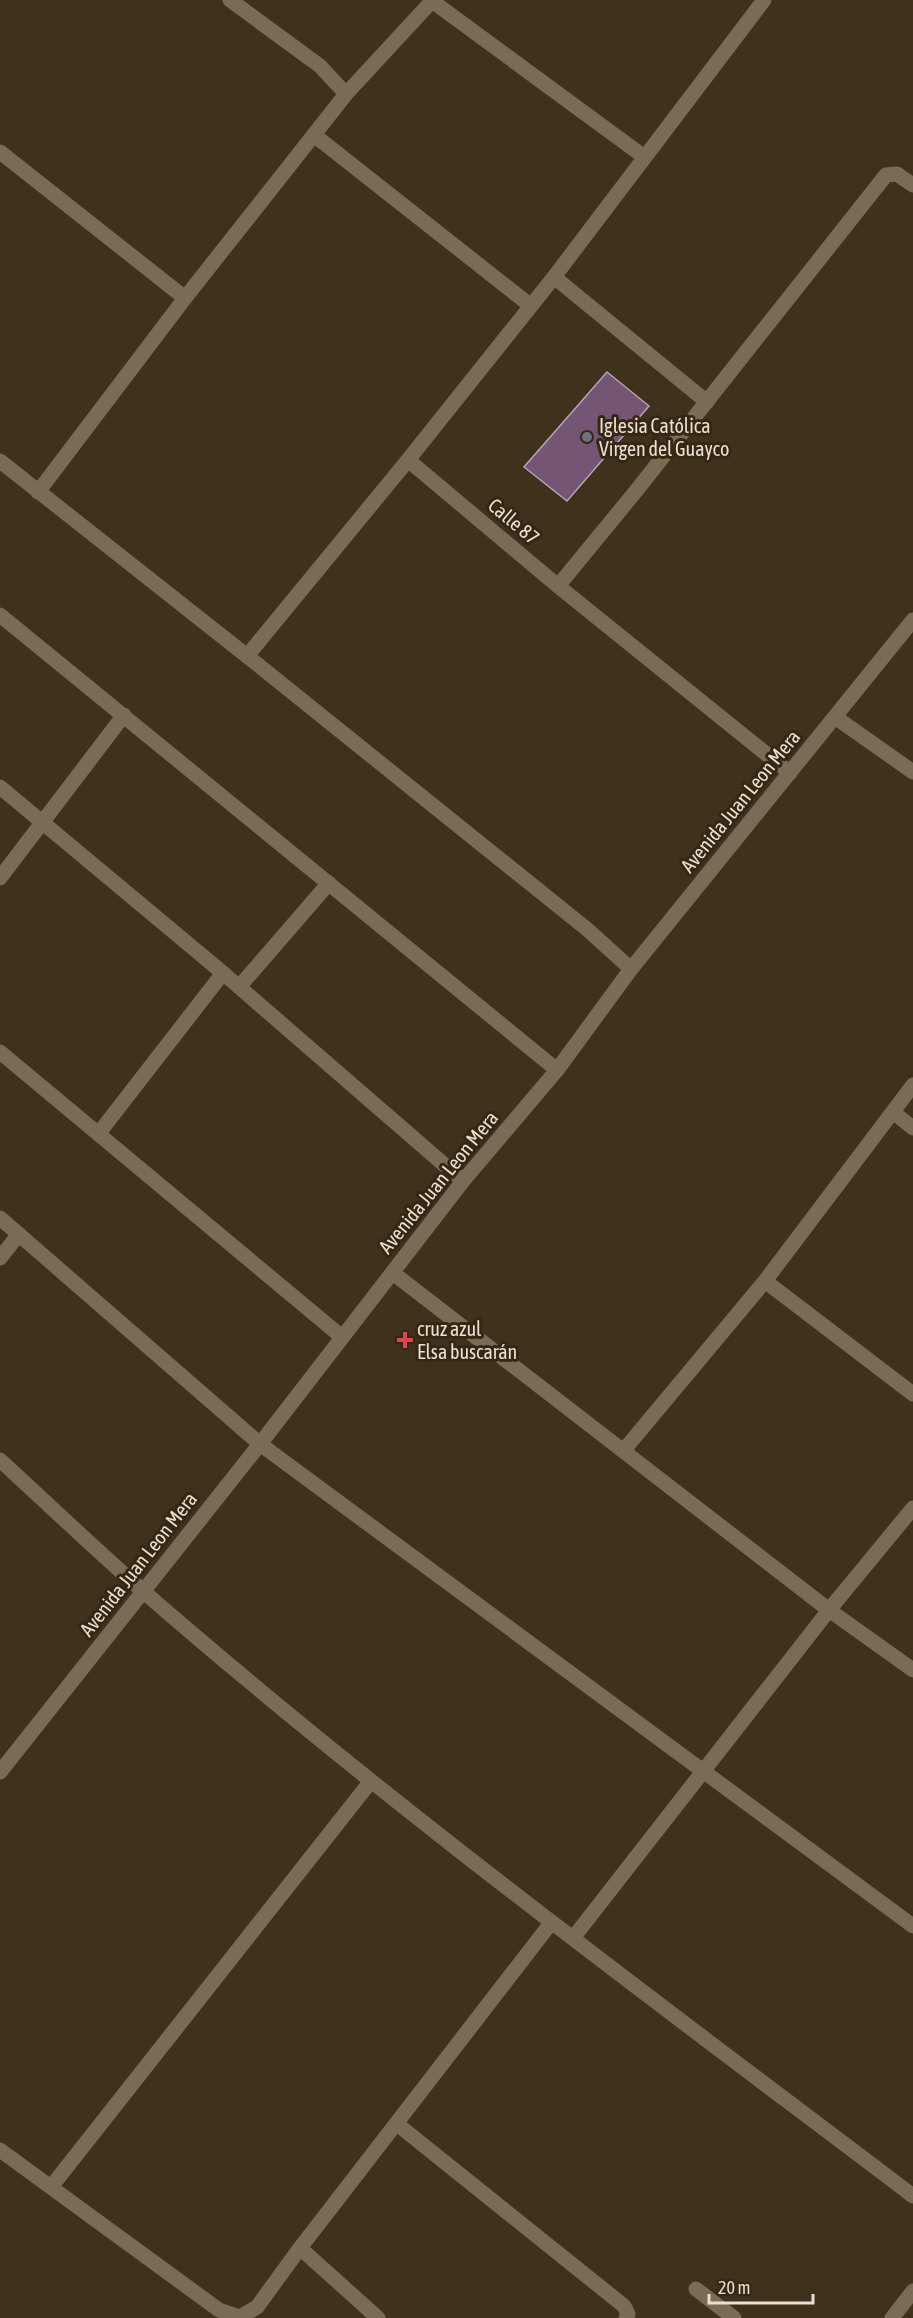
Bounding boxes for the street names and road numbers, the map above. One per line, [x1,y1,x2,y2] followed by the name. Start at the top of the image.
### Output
[484,493,544,549] street label: Calle 87
[676,725,804,877] street label: Avenida Juan Leon Mera
[374,1106,502,1258] street label: Avenida Juan Leon Mera
[75,1487,201,1641] street label: Avenida Juan Leon Mera

